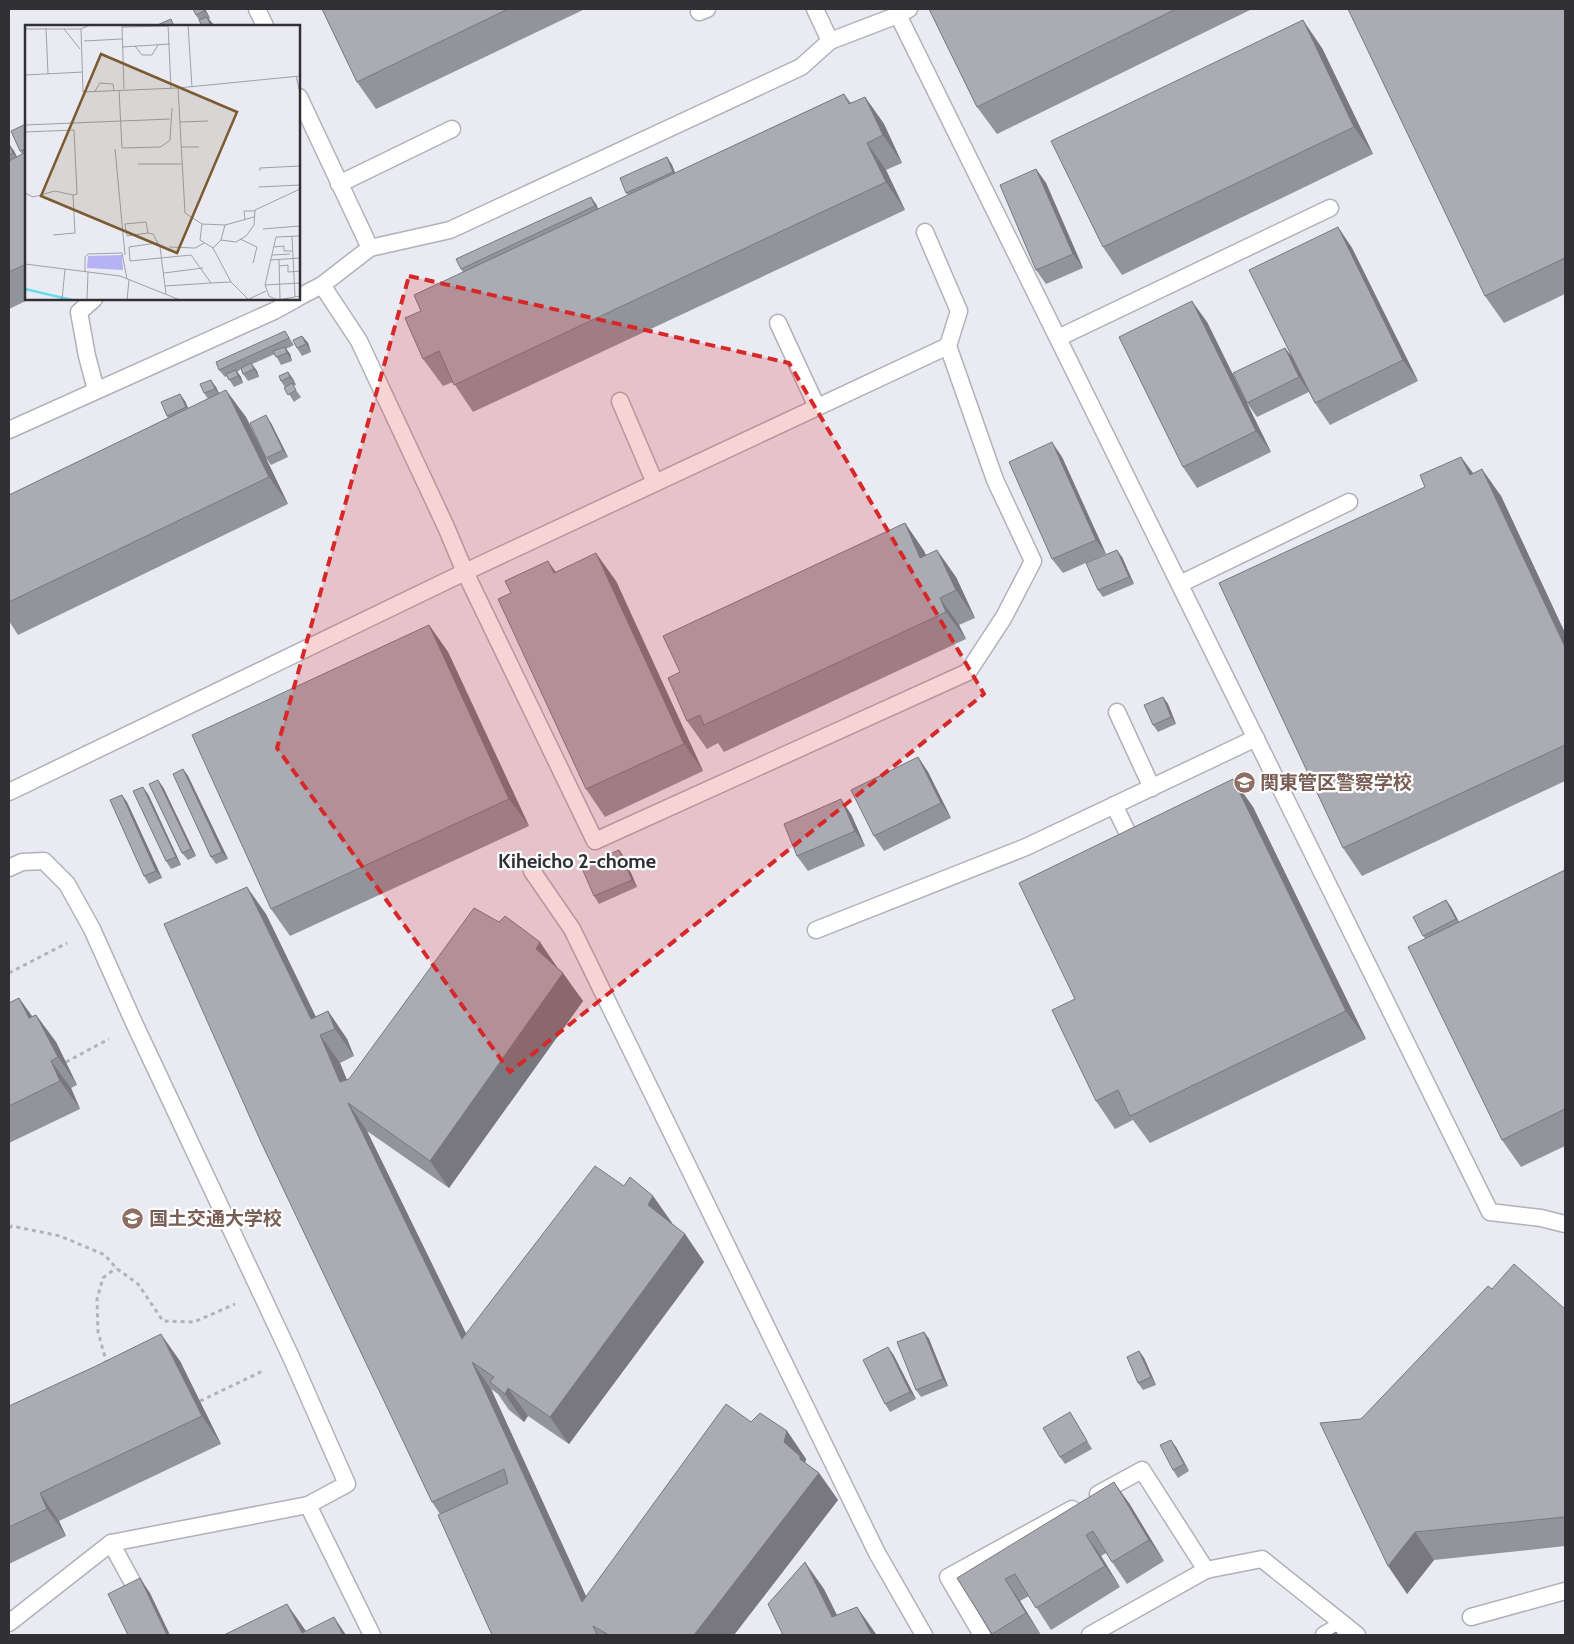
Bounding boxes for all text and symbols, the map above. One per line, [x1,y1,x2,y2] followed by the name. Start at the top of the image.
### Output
[25,25,300,300] inset map
[1232,770,1256,794] school or university icon: 関東管区警察学校
[1260,771,1412,794] place label: 関東管区警察学校
[498,849,656,873] district label: Kiheicho 2-chome
[121,1206,145,1230] school or university icon: 国土交通大学校
[149,1207,282,1230] place label: 国土交通大学校

